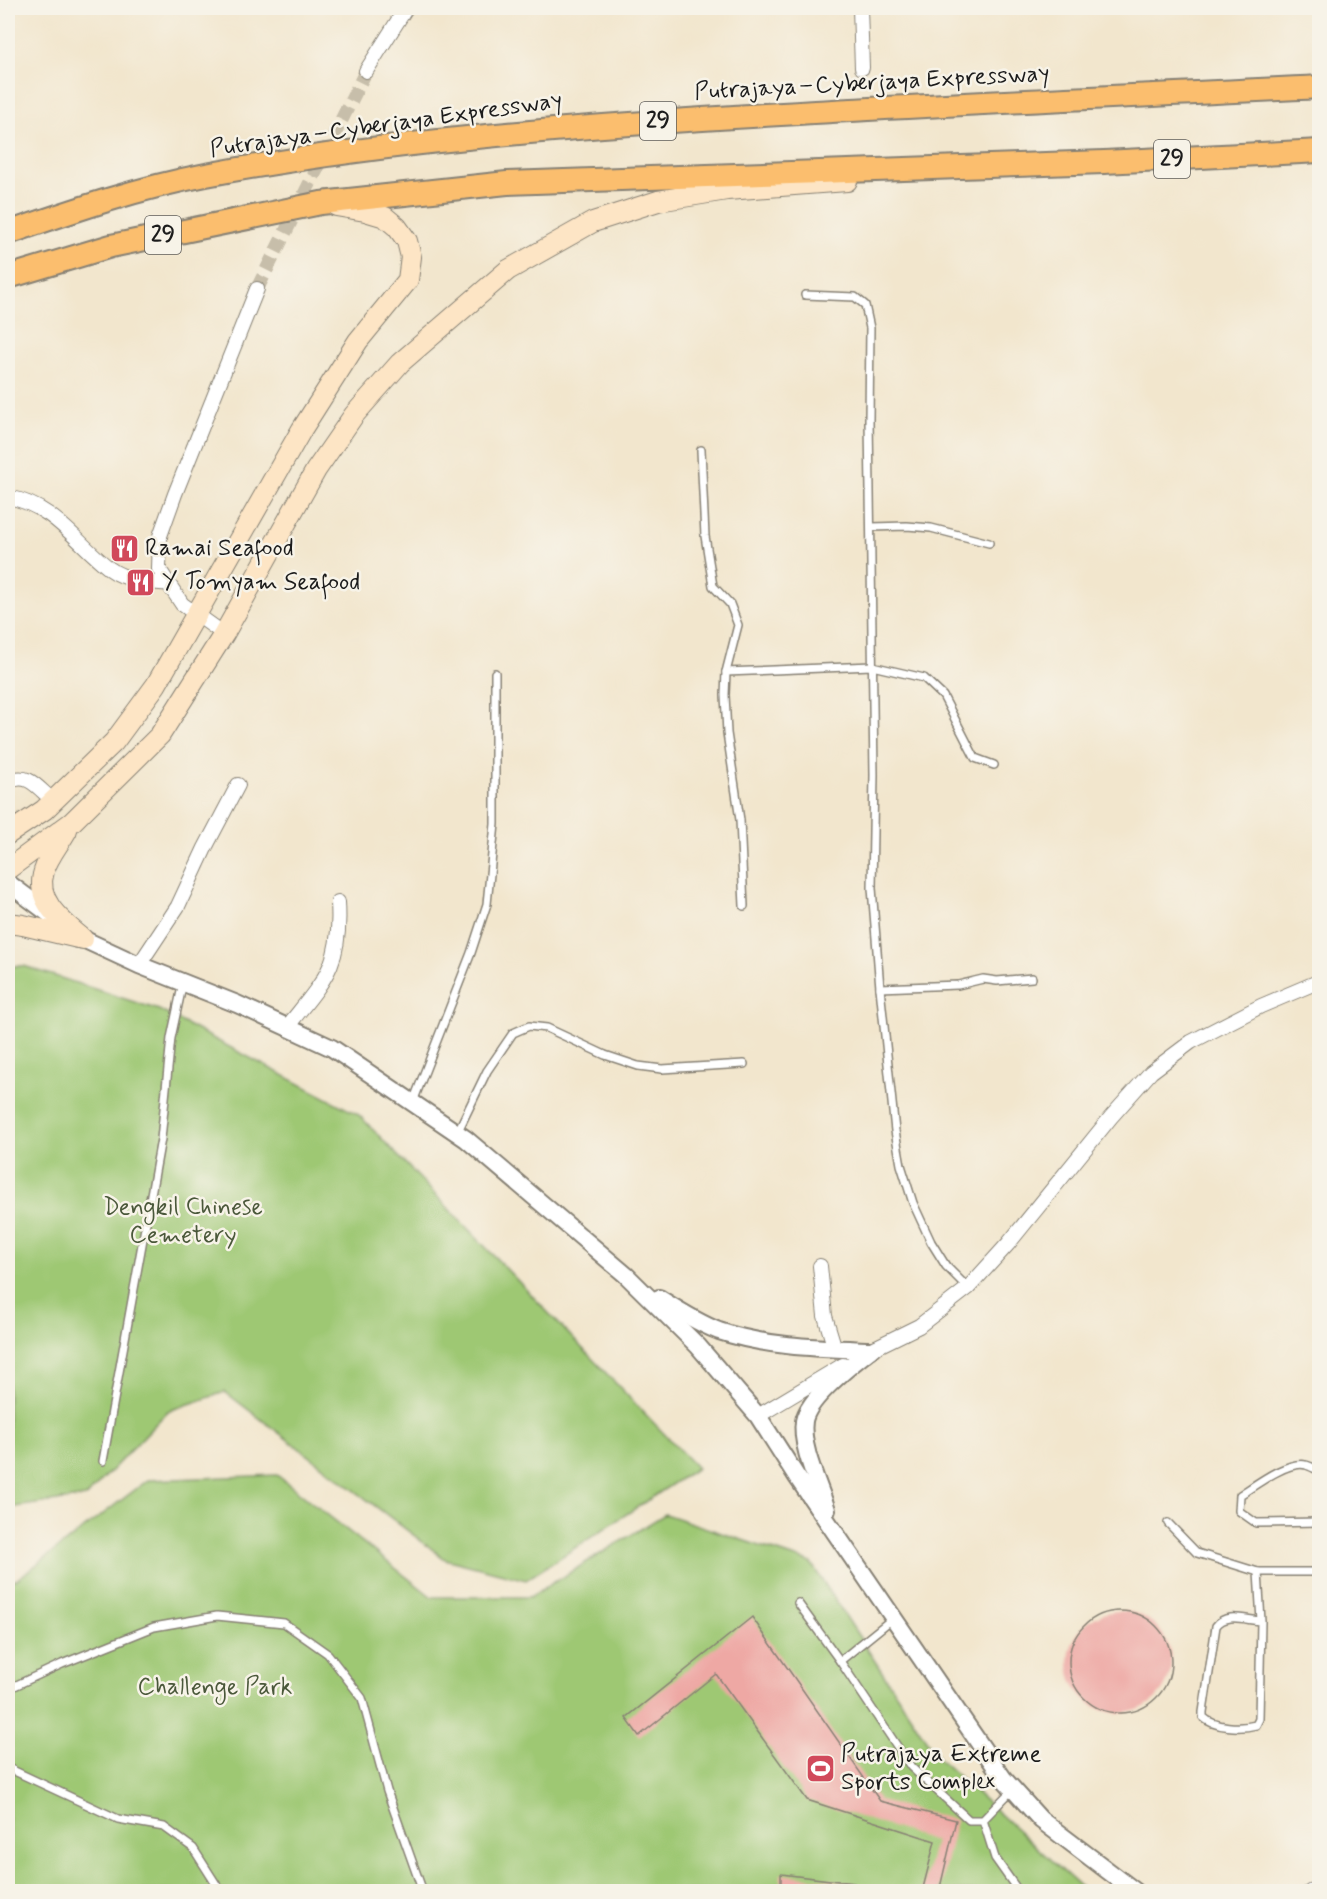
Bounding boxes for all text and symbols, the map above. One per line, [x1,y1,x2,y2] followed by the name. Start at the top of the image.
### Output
[694,58,1050,108] street label: Putrajaya–Cyberjaya Expressway
[208,85,564,165] street label: Putrajaya–Cyberjaya Expressway
[640,102,676,140] road number: 29
[1154,140,1190,178] road number: 29
[145,216,181,254] road number: 29
[108,532,140,564] restaurant icon: Ramai Seafood
[145,533,294,566] place label: Ramai Seafood
[125,566,157,598] restaurant icon: Y Tomyam Seafood
[162,567,360,600] place label: Y Tomyam Seafood
[103,1192,263,1251] park label: Dengkil Chinese Cemetery
[138,1672,293,1705] park label: Challenge Park
[841,1739,1041,1798] place label: Putrajaya Extreme Sports Complex
[804,1752,836,1784] sports icon: Putrajaya Extreme Sports Complex

